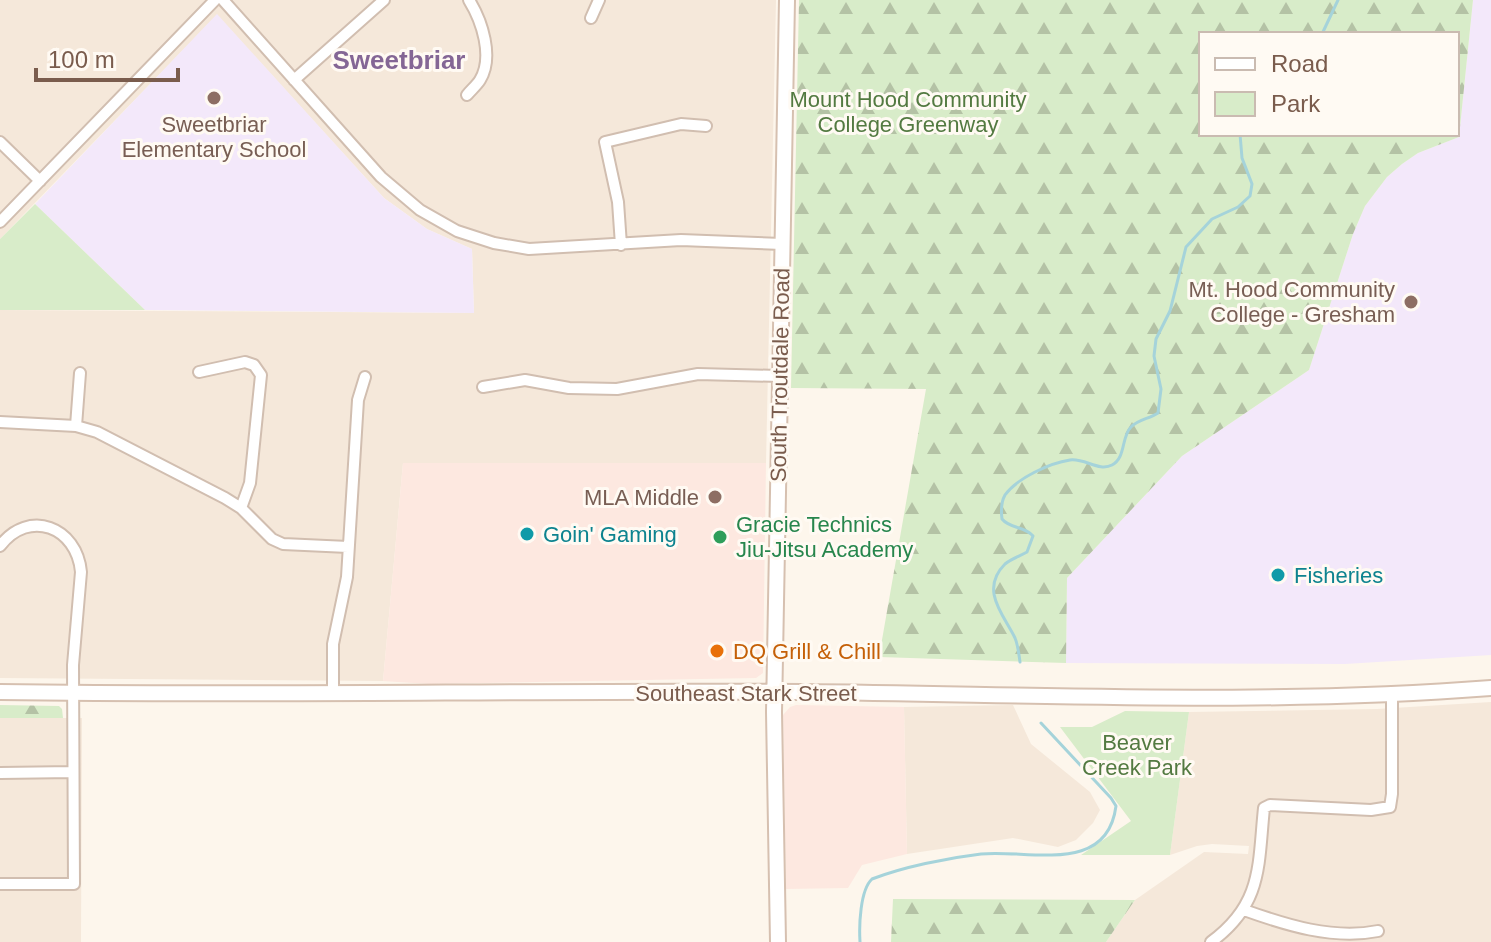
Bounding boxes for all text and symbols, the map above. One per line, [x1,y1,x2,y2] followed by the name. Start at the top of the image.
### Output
[36,32,178,82] scale bar
[1199,32,1459,136] legend
[333,45,465,75] district label: Sweetbriar
[48,46,115,73] text: 100 m
[1271,50,1328,77] text: Road
[789,87,1027,137] park label: Mount Hood Community College Greenway
[205,89,223,107] marker: Sweetbriar Elementary School
[1271,90,1321,117] text: Park
[122,112,306,162] place label: Sweetbriar Elementary School
[766,268,794,482] street label: South Troutdale Road
[1188,277,1395,327] place label: Mt. Hood Community College - Gresham
[1402,293,1420,311] marker: Mt. Hood Community College - Gresham
[584,485,699,510] place label: MLA Middle
[706,488,724,506] marker: MLA Middle
[736,512,913,562] place label: Gracie Technics Jiu-Jitsu Academy
[543,522,677,547] place label: Goin' Gaming
[518,525,536,543] marker: Goin' Gaming
[711,528,729,546] marker: Gracie Technics Jiu-Jitsu Academy
[1294,563,1383,588] place label: Fisheries
[1269,566,1287,584] marker: Fisheries
[733,639,881,664] place label: DQ Grill & Chill
[708,642,726,660] marker: DQ Grill & Chill
[635,681,857,706] street label: Southeast Stark Street
[1082,730,1193,780] park label: Beaver Creek Park

